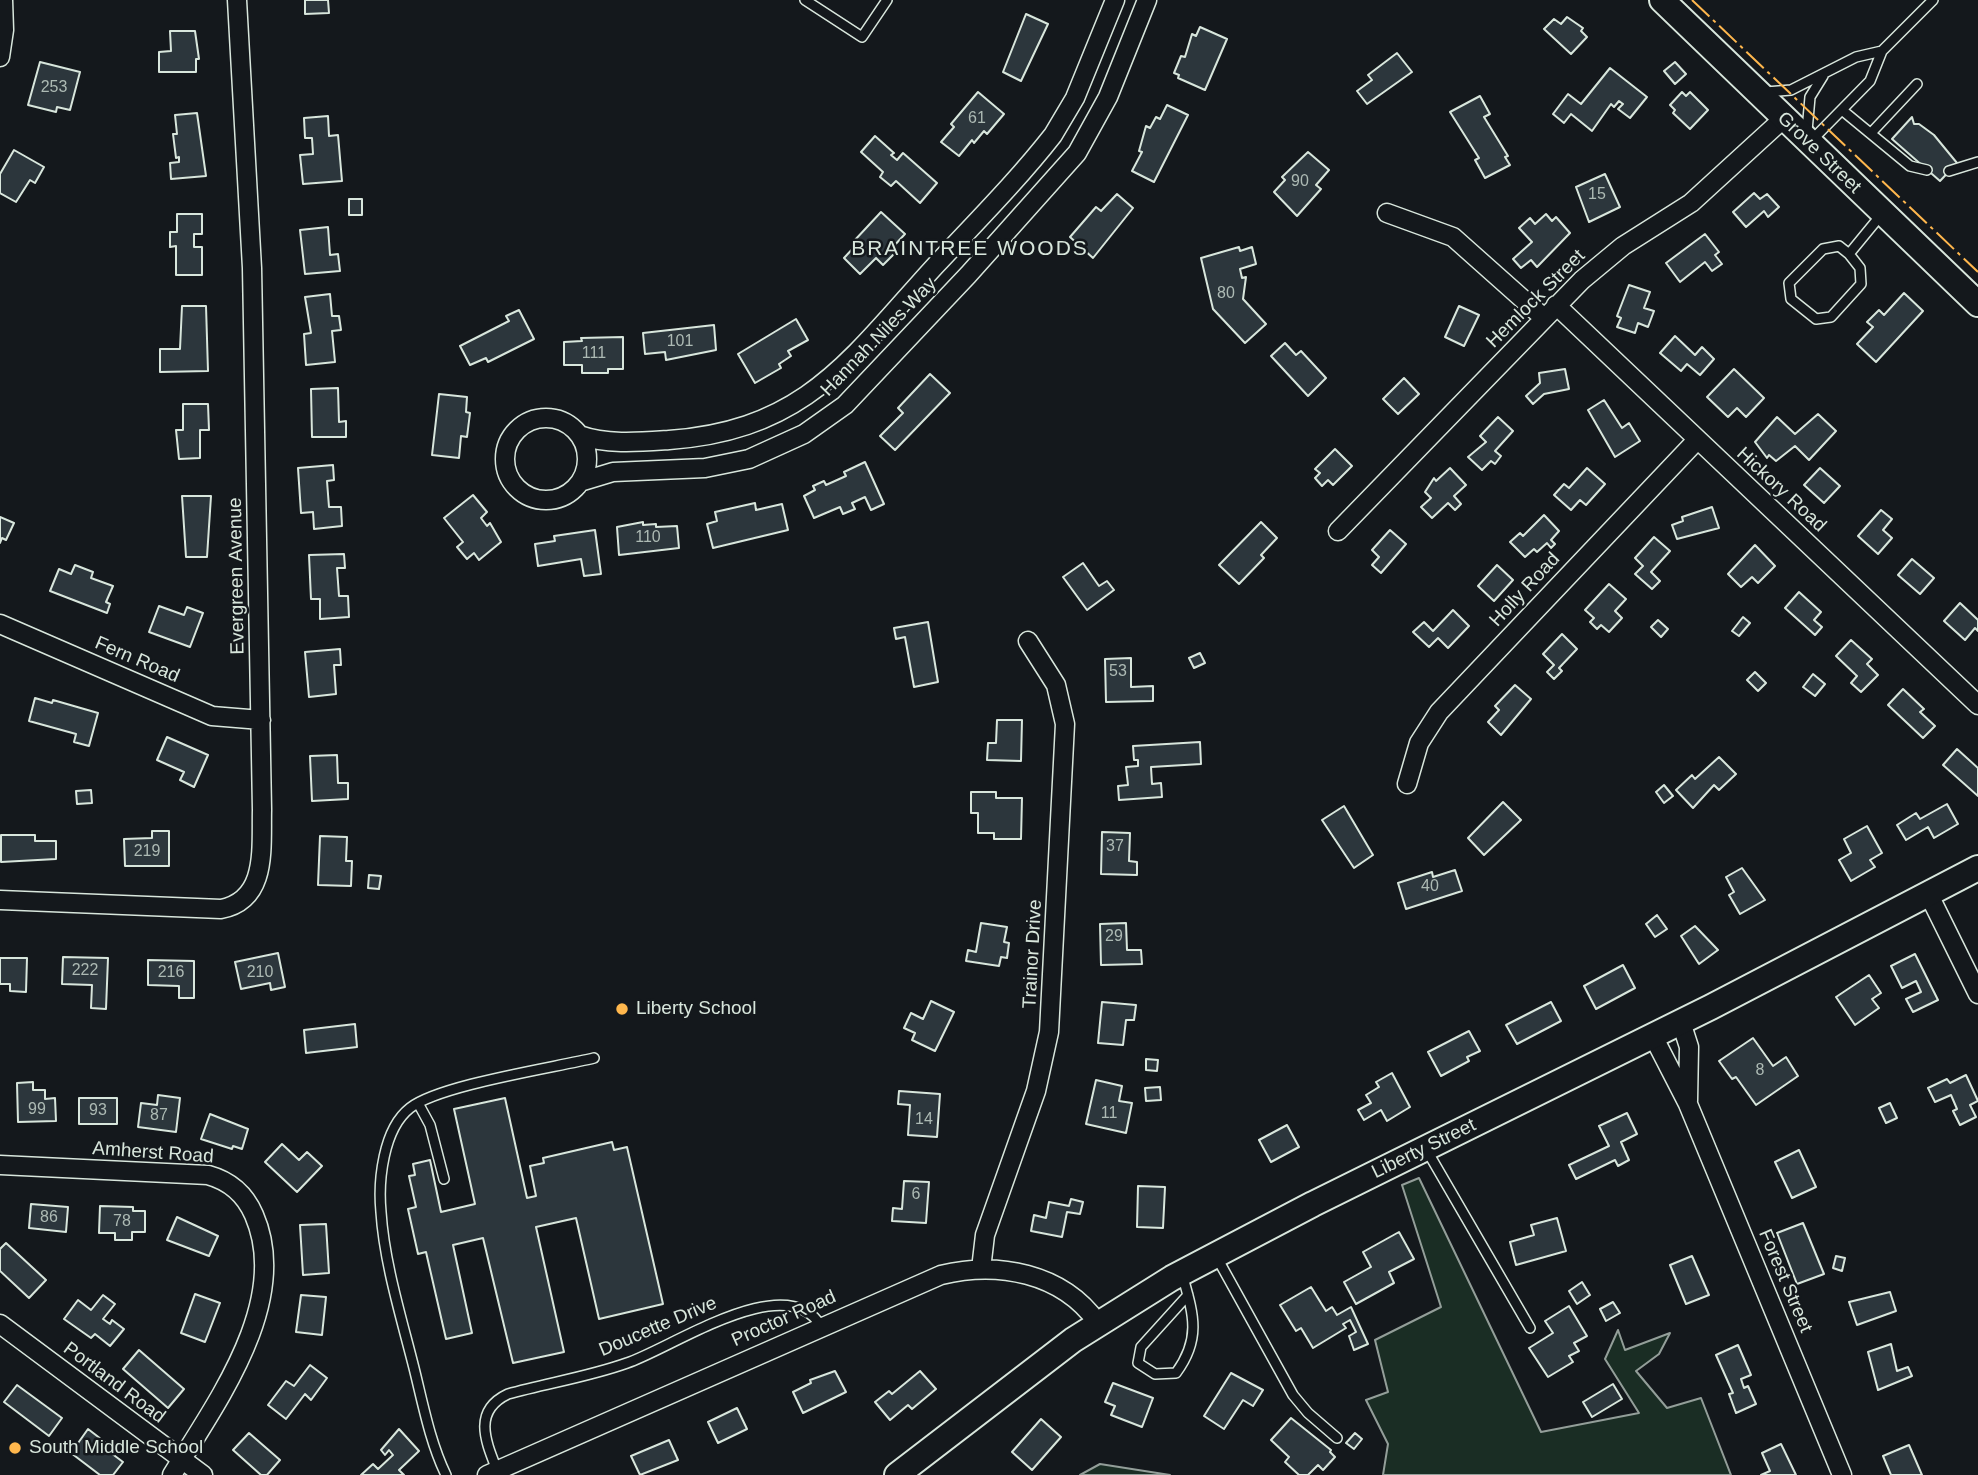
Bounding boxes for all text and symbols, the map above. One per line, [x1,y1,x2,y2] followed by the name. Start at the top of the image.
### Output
[41,78,67,98] house number: 253
[1772,107,1866,199] street label: Grove Street
[968,109,986,129] house number: 61
[1291,172,1309,192] house number: 90
[1588,185,1606,205] house number: 15
[853,236,1087,262] district label: BRAINTREE WOODS
[1482,245,1590,353] street label: Hemlock Street
[816,273,942,401] street label: Hannah Niles Way
[1217,284,1235,304] house number: 80
[667,332,693,352] house number: 101
[582,344,606,364] house number: 111
[1732,443,1830,537] street label: Hickory Road
[224,497,250,655] street label: Evergreen Avenue
[635,528,661,548] house number: 110
[1485,548,1565,632] street label: Holly Road
[91,632,183,688] street label: Fern Road
[1109,662,1127,682] house number: 53
[1106,837,1124,857] house number: 37
[134,842,160,862] house number: 219
[1421,877,1439,897] house number: 40
[1019,899,1047,1009] street label: Trainor Drive
[1105,927,1123,947] house number: 29
[72,961,98,981] house number: 222
[158,963,184,983] house number: 216
[247,963,273,983] house number: 210
[636,998,756,1020] place label: Liberty School
[614,1001,630,1017] marker: Liberty School
[1756,1061,1764,1081] house number: 8
[28,1100,46,1120] house number: 99
[89,1101,107,1121] house number: 93
[1101,1104,1117,1124] house number: 11
[150,1106,168,1126] house number: 87
[915,1110,933,1130] house number: 14
[1368,1114,1480,1184] street label: Liberty Street
[92,1137,214,1169] street label: Amherst Road
[912,1185,920,1205] house number: 6
[40,1208,58,1228] house number: 86
[113,1212,131,1232] house number: 78
[1753,1226,1817,1336] street label: Forest Street
[728,1286,840,1352] street label: Proctor Road
[596,1292,720,1362] street label: Doucette Drive
[59,1337,169,1429] street label: Portland Road
[29,1437,203,1459] place label: South Middle School
[7,1440,23,1456] marker: South Middle School

